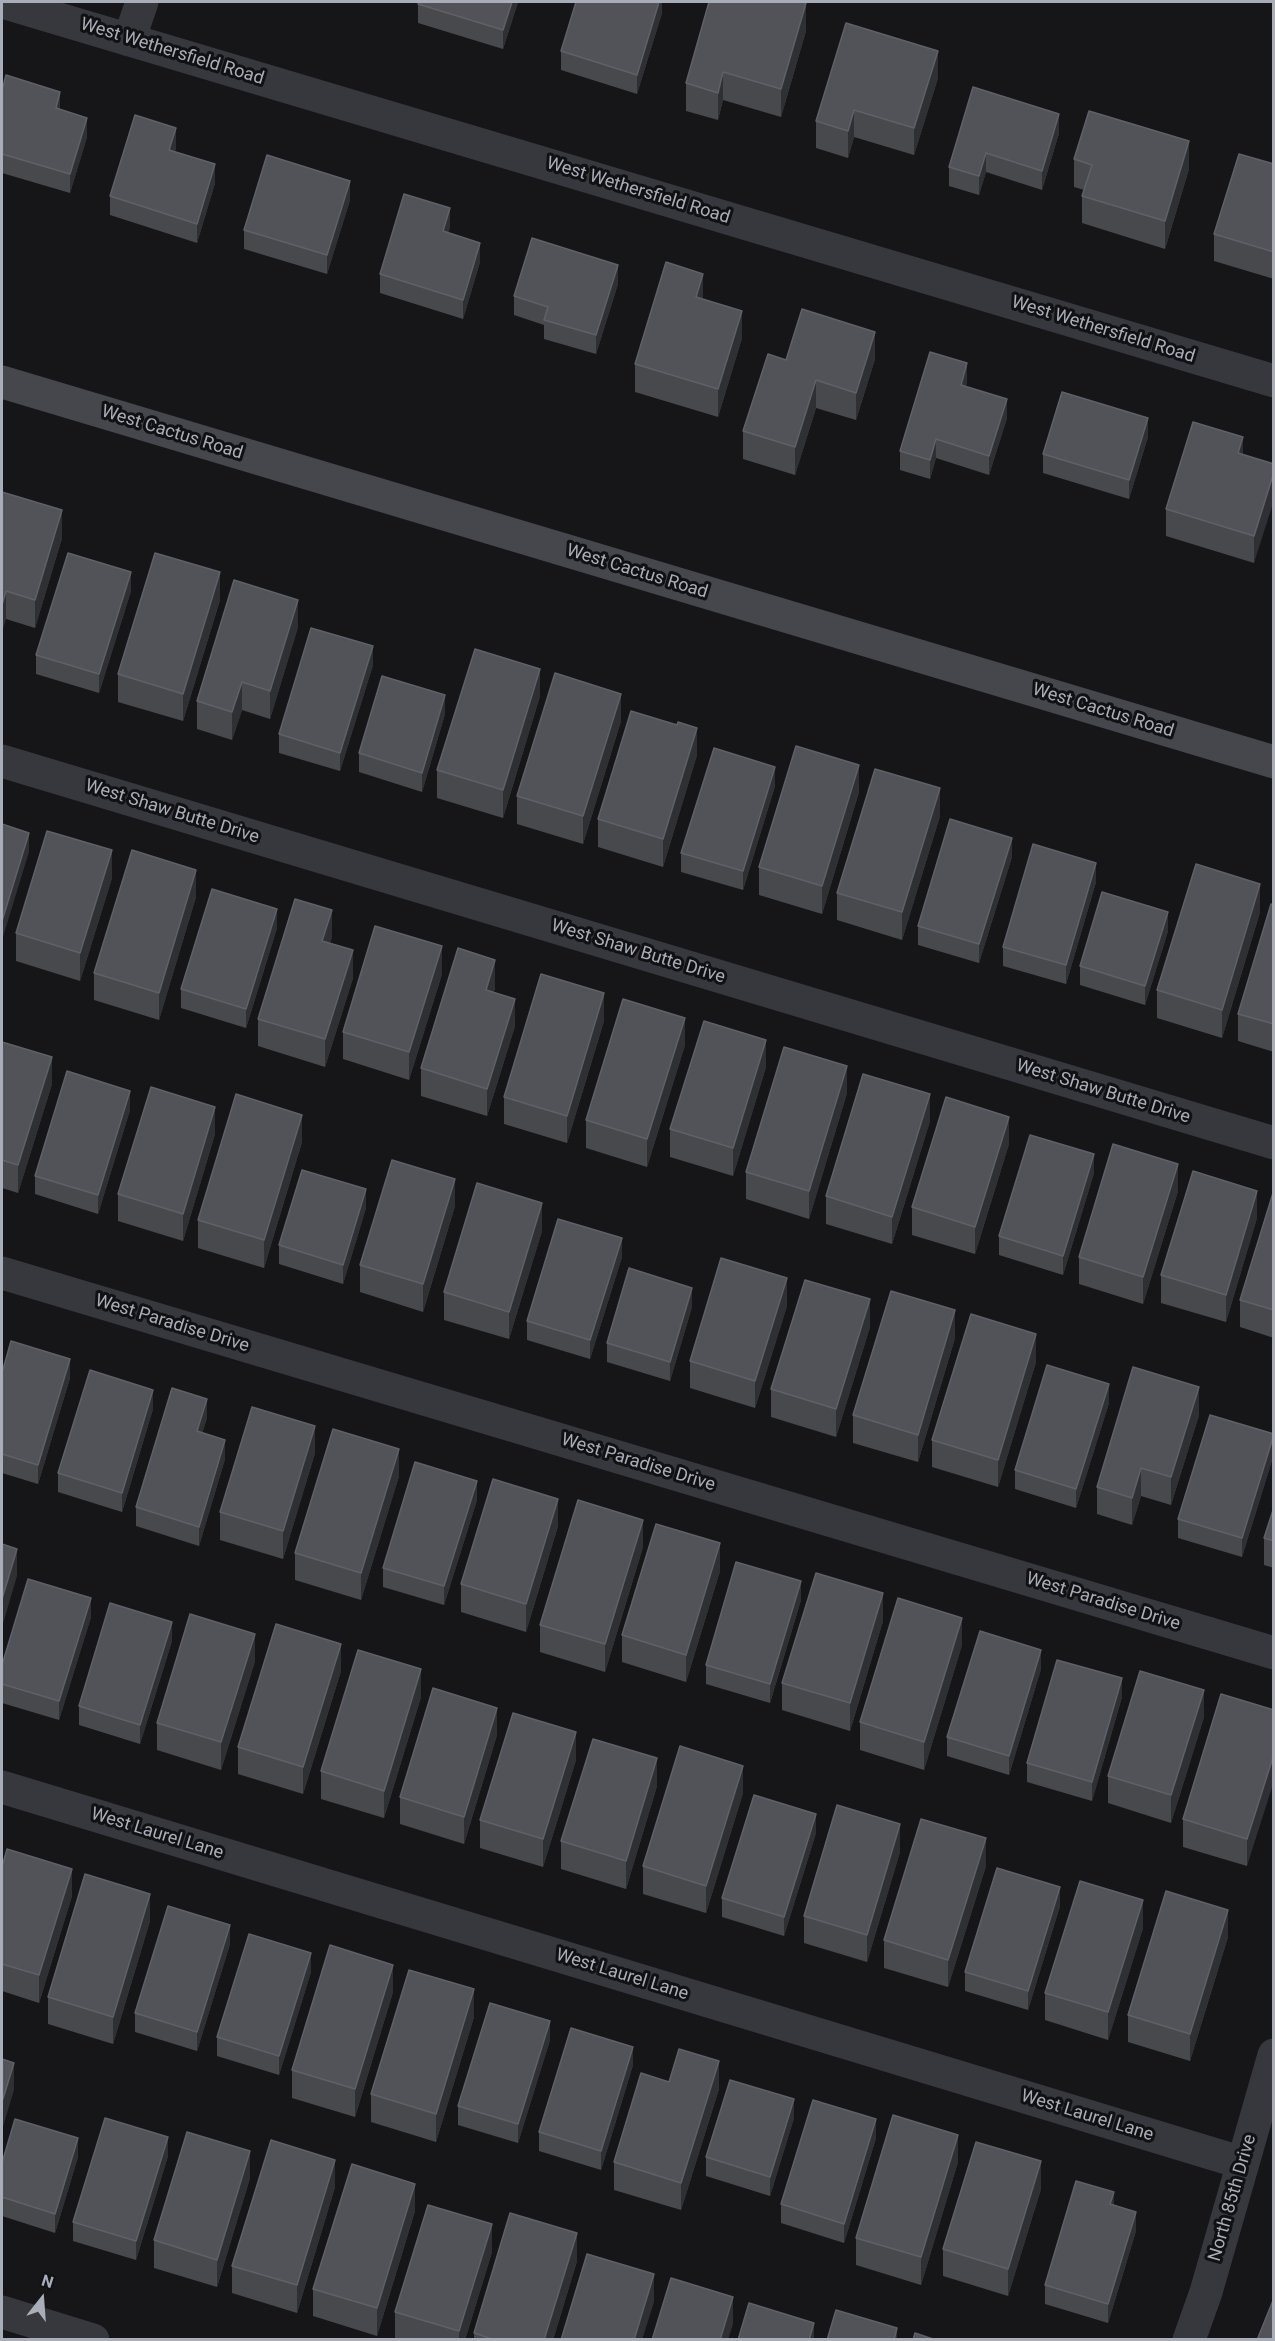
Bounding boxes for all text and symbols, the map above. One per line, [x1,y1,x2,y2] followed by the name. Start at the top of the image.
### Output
[78,14,266,90] street label: West Wethersfield Road
[544,153,732,229] street label: West Wethersfield Road
[1009,292,1197,368] street label: West Wethersfield Road
[99,401,245,465] street label: West Cactus Road
[564,540,710,604] street label: West Cactus Road
[1030,679,1176,743] street label: West Cactus Road
[82,775,262,849] street label: West Shaw Butte Drive
[548,915,728,989] street label: West Shaw Butte Drive
[1013,1055,1193,1129] street label: West Shaw Butte Drive
[92,1290,252,1358] street label: West Paradise Drive
[558,1429,718,1497] street label: West Paradise Drive
[1023,1568,1183,1636] street label: West Paradise Drive
[88,1804,226,1864] street label: West Laurel Lane
[553,1945,691,2005] street label: West Laurel Lane
[1018,2086,1156,2146] street label: West Laurel Lane
[1205,2132,1261,2264] street label: North 85th Drive
[12,2269,72,2329] north arrow
[39,2271,56,2292] text: N

